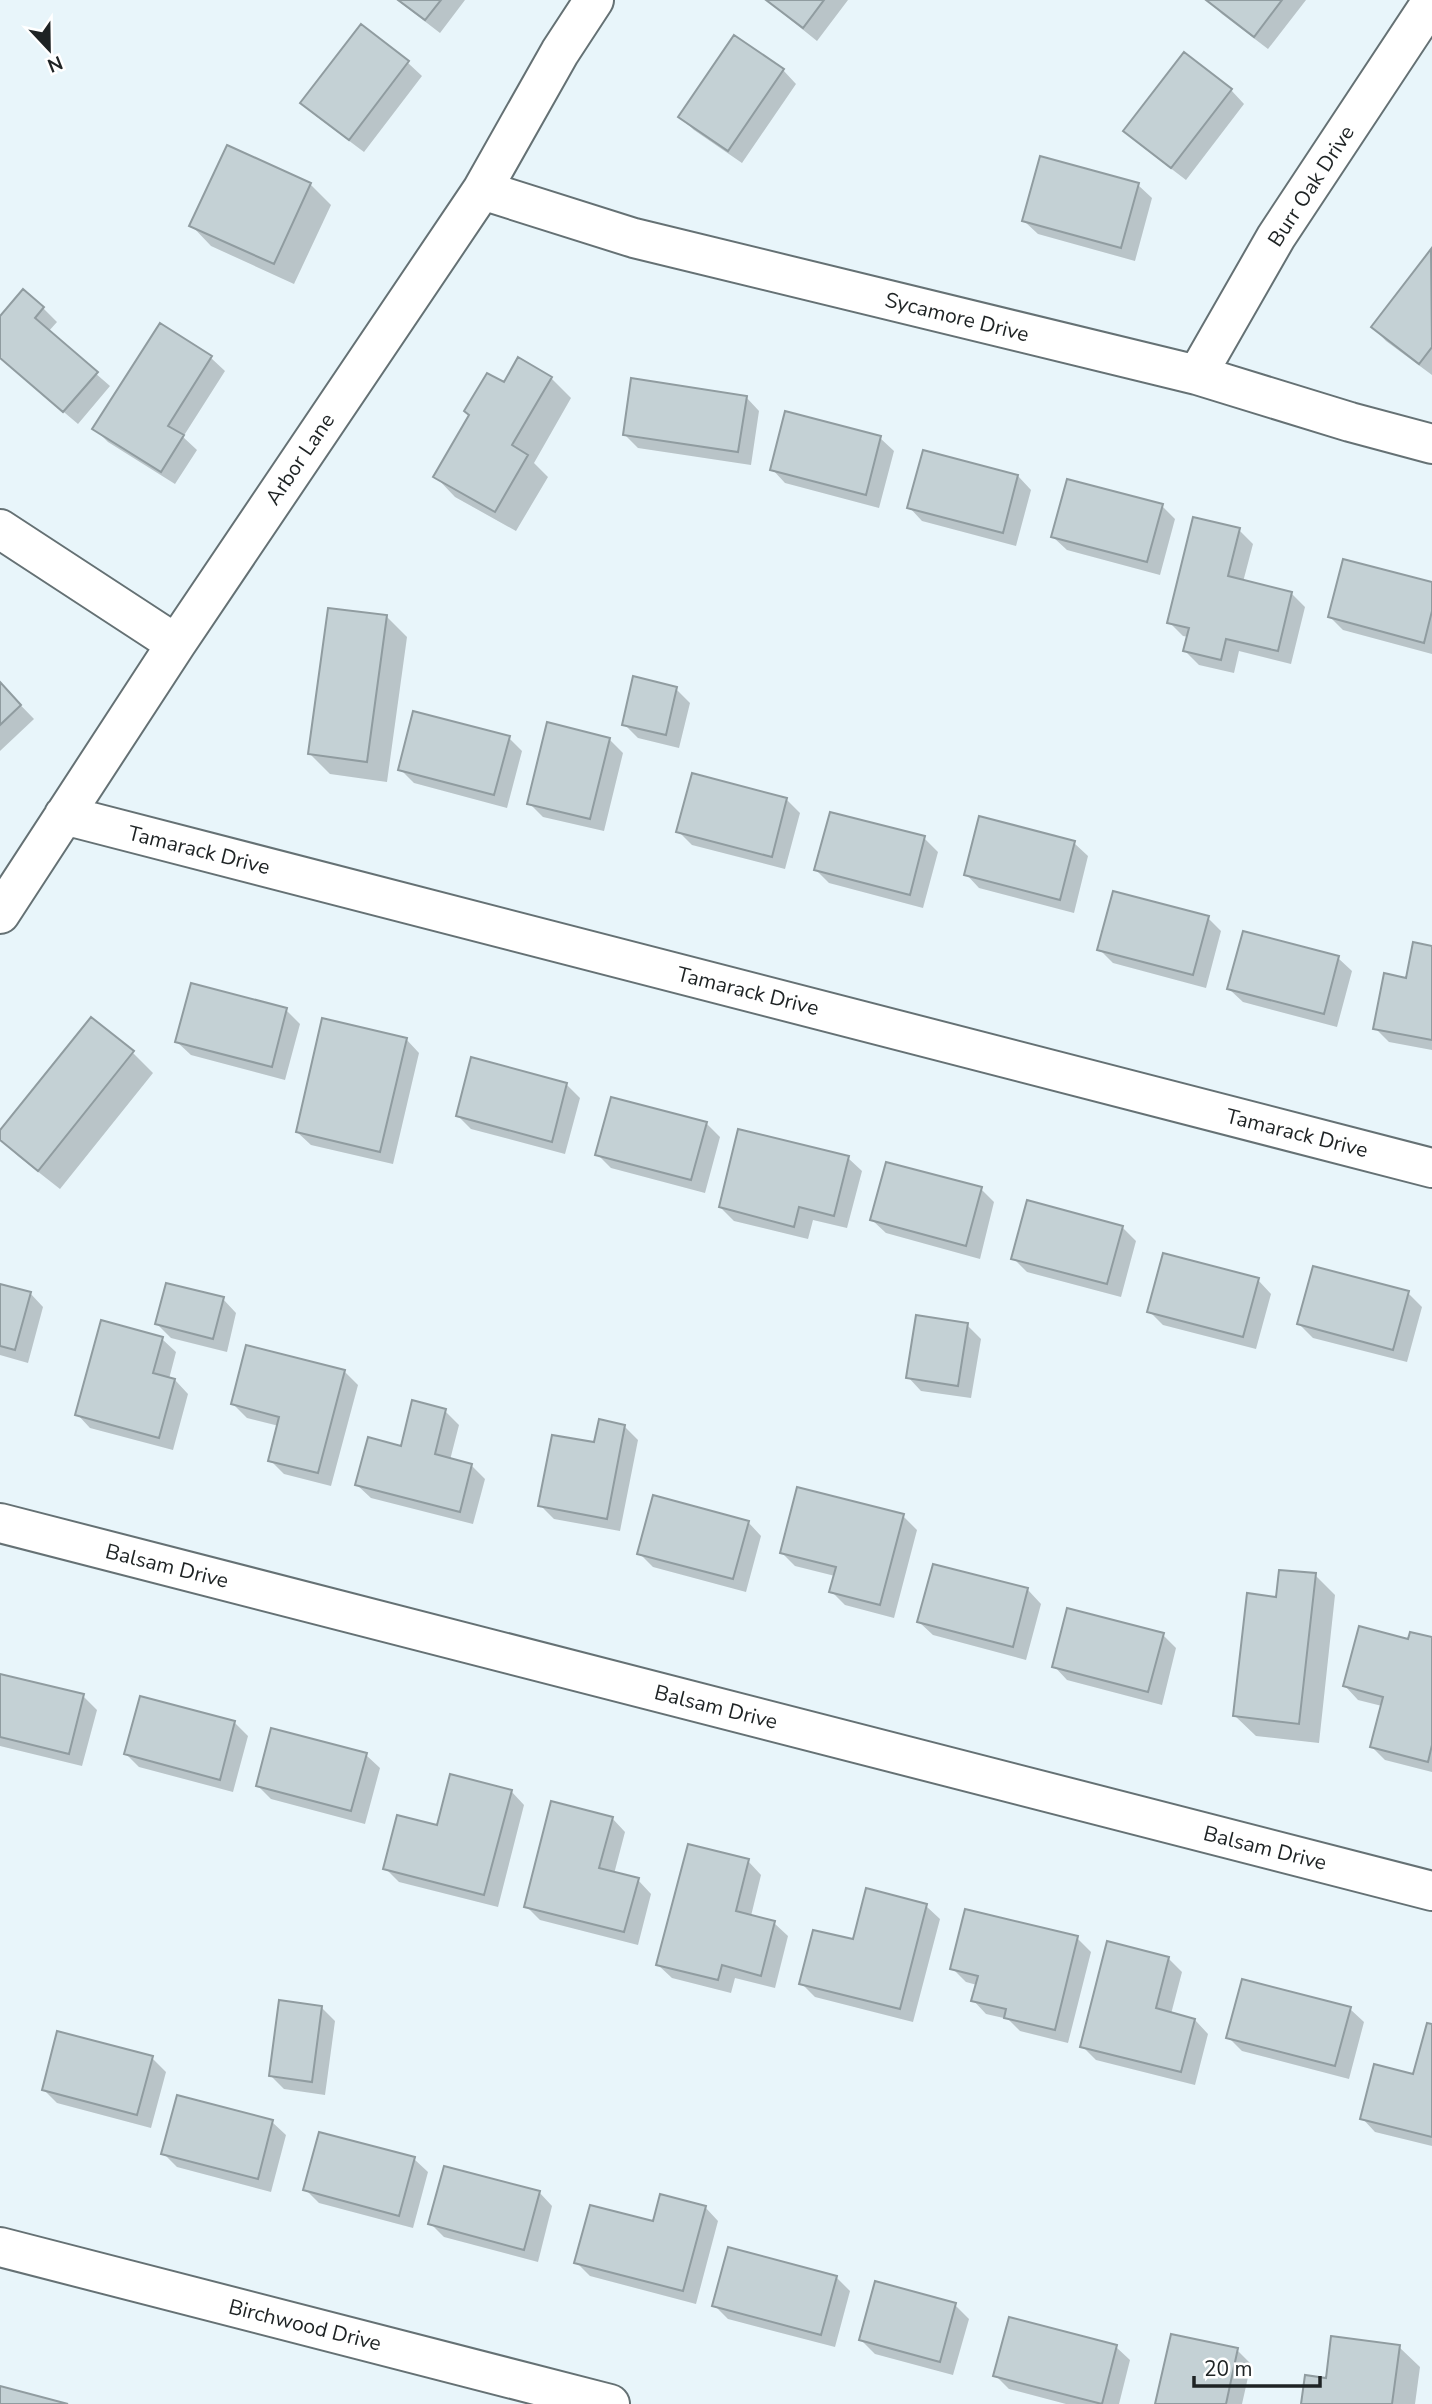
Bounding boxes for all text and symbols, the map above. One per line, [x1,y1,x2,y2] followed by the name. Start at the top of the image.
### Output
[14,14,84,84] north arrow
[44,49,66,79] text: N
[1261,120,1361,252] street label: Burr Oak Drive
[882,286,1032,348] street label: Sycamore Drive
[259,408,341,510] street label: Arbor Lane
[125,819,273,881] street label: Tamarack Drive
[674,960,822,1022] street label: Tamarack Drive
[1223,1102,1371,1164] street label: Tamarack Drive
[103,1537,231,1595] street label: Balsam Drive
[652,1678,780,1736] street label: Balsam Drive
[1201,1819,1329,1877] street label: Balsam Drive
[226,2293,384,2357] street label: Birchwood Drive
[1194,2344,1320,2388] scale bar
[1204,2355,1253,2383] text: 20 m

